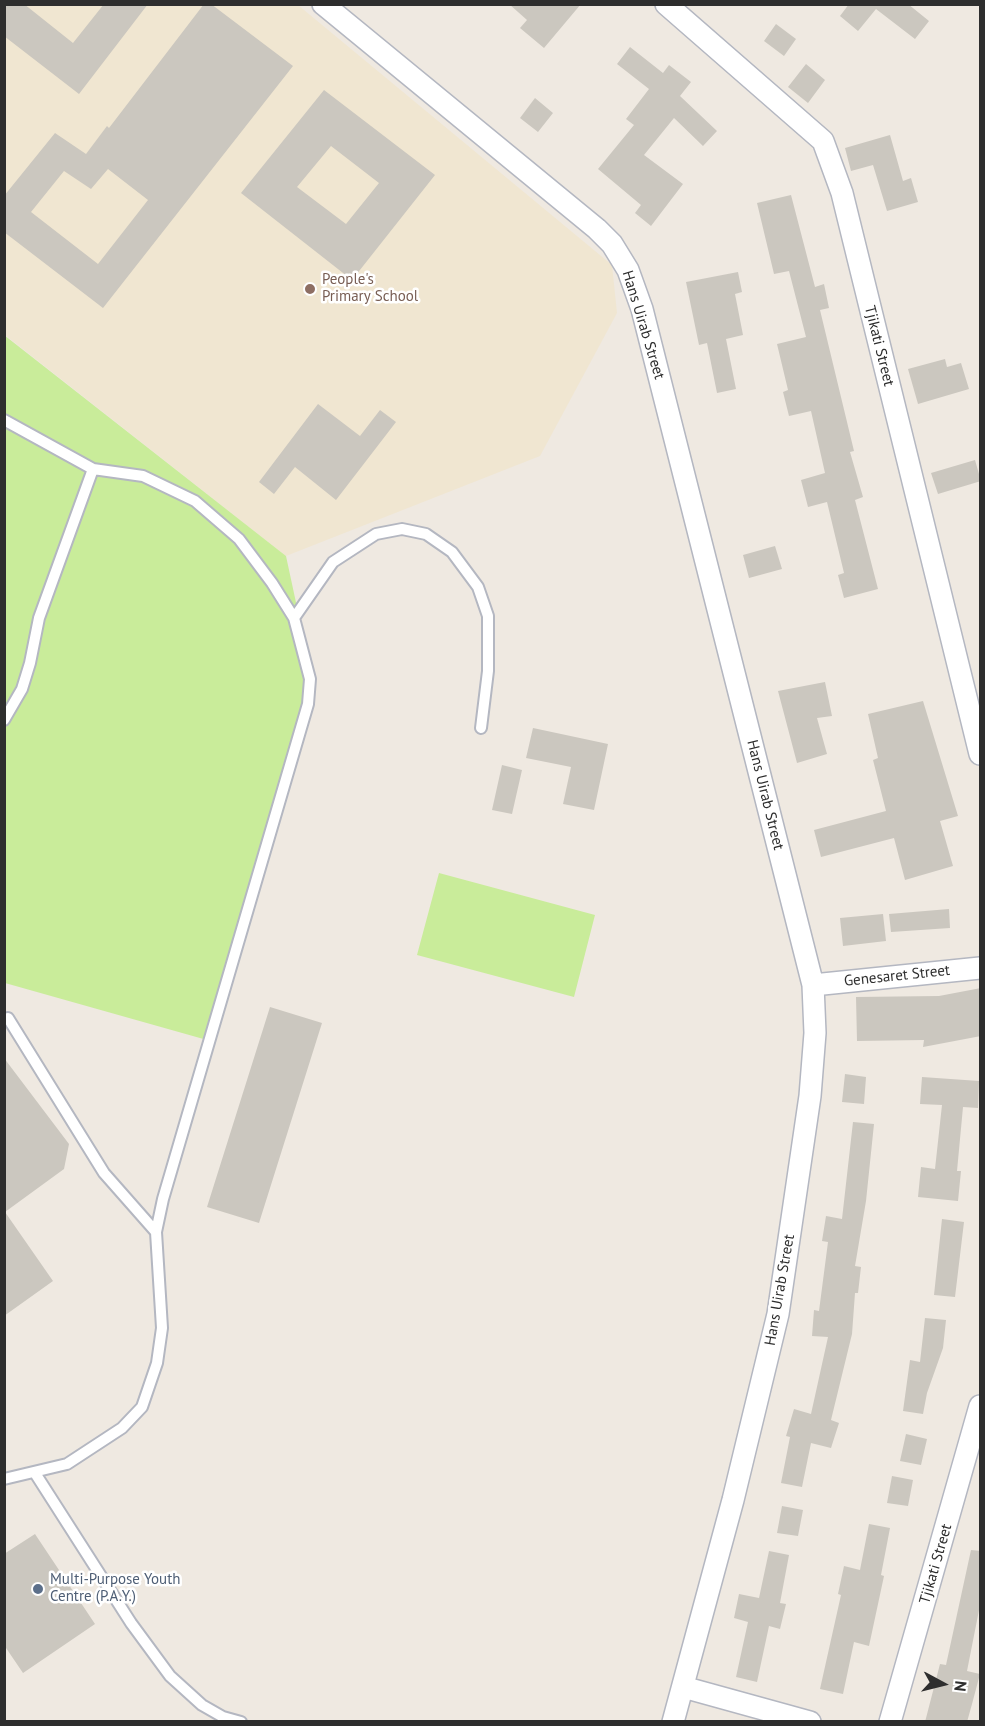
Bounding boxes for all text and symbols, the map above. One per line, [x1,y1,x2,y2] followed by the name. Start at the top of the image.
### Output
[618,268,668,382] street label: Hans Uirab Street
[322,271,418,306] place label: People's Primary School
[303,282,317,296] marker: People's Primary School
[860,304,898,388] street label: Tjikati Street
[743,738,787,852] street label: Hans Uirab Street
[843,961,951,991] street label: Genesaret Street
[761,1233,799,1347] street label: Hans Uirab Street
[916,1522,956,1606] street label: Tjikati Street
[50,1571,180,1606] place label: Multi-Purpose Youth Centre (P.A.Y.)
[31,1582,45,1596] marker: Multi-Purpose Youth Centre (P.A.Y.)
[913,1654,973,1714] north arrow
[950,1680,971,1693] text: N

